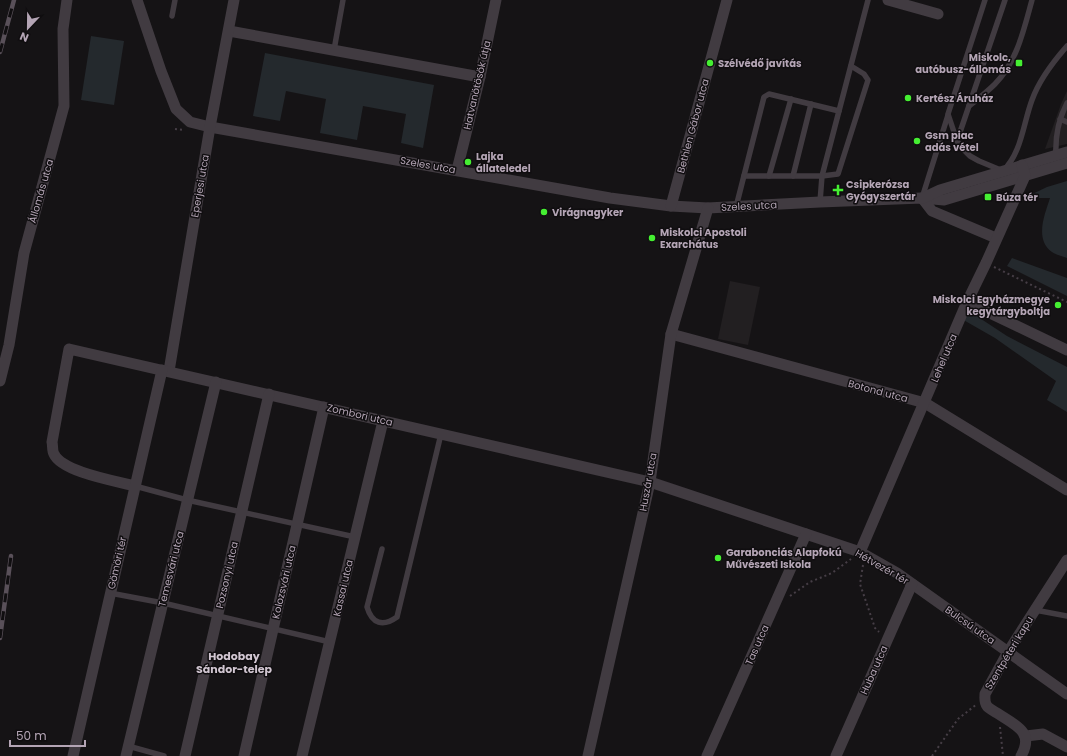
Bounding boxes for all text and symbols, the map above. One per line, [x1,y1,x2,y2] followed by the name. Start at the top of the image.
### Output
[8,8,48,48] north arrow
[17,28,31,46] text: N
[459,39,495,131] street label: Hatvanötösök útja
[915,50,1011,77] place label: Miskolc, autóbusz-állomás
[718,56,802,71] place label: Szélvédő javítás
[705,58,715,68] marker: Szélvédő javítás
[1014,58,1024,68] marker: Miskolc, autóbusz-állomás
[673,77,713,175] street label: Bethlen Gábor utca
[916,91,993,106] place label: Kertész Áruház
[903,93,913,103] marker: Kertész Áruház
[925,128,979,155] place label: Gsm piac adás vétel
[912,136,922,146] marker: Gsm piac adás vétel
[476,149,531,176] place label: Lajka állateledel
[187,153,213,219] street label: Eperjesi utca
[399,153,457,177] street label: Szeles utca
[25,157,57,225] street label: Állomás utca
[463,157,473,167] marker: Lajka állateledel
[846,177,916,204] place label: Csipkerózsa Gyógyszertár
[833,185,843,195] marker: Csipkerózsa Gyógyszertár
[996,190,1038,205] place label: Búza tér
[983,192,993,202] marker: Búza tér
[721,197,777,215] street label: Szeles utca
[552,205,624,220] place label: Virágnagyker
[539,207,549,217] marker: Virágnagyker
[660,225,747,252] place label: Miskolci Apostoli Exarchátus
[647,233,657,243] marker: Miskolci Apostoli Exarchátus
[933,292,1050,319] place label: Miskolci Egyházmegye kegytárgyboltja
[1053,300,1063,310] marker: Miskolci Egyházmegye kegytárgyboltja
[927,332,961,384] street label: Lehel utca
[846,376,910,406] street label: Botond utca
[326,400,394,430] street label: Zombori utca
[635,452,661,512] street label: Huszár utca
[154,530,188,608] street label: Temesvári utca
[104,535,130,591] street label: Gömöri tér
[212,540,242,610] street label: Pozsonyi utca
[268,544,300,620] street label: Kolozsvári utca
[726,545,842,572] place label: Garabonciás Alapfokú Művészeti Iskola
[853,546,912,588] street label: Hétvezér tér
[713,553,723,563] marker: Garabonciás Alapfokú Művészeti Iskola
[329,558,357,618] street label: Kassai utca
[942,602,998,648] street label: Bulcsú utca
[981,613,1037,693] street label: Szentpéteri kapu
[741,622,773,668] street label: Tas utca
[856,643,892,697] street label: Huba utca
[196,648,272,677] district label: Hodobay Sándor-telep
[10,722,85,748] scale bar
[16,727,47,744] text: 50 m

